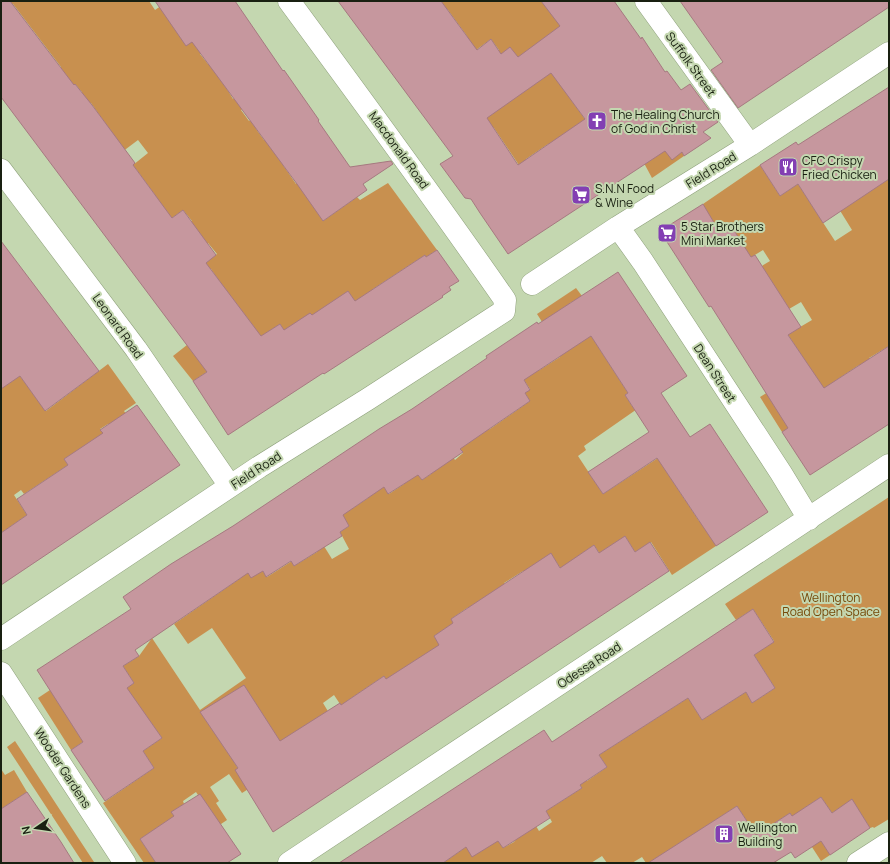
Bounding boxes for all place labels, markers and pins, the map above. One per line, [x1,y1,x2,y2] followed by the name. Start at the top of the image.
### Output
[611,106,720,137] place label: The Healing Church of God in Christ
[586,110,608,132] church icon: The Healing Church of God in Christ
[802,152,877,183] place label: CFC Crispy Fried Chicken
[777,156,799,178] restaurant icon: CFC Crispy Fried Chicken
[595,180,654,211] place label: S.N.N Food & Wine
[570,184,592,206] supermarket icon: S.N.N Food & Wine
[681,218,764,249] place label: 5 Star Brothers Mini Market
[656,222,678,244] supermarket icon: 5 Star Brothers Mini Market
[738,819,797,850] place label: Wellington Building
[713,823,735,845] building icon: Wellington Building

